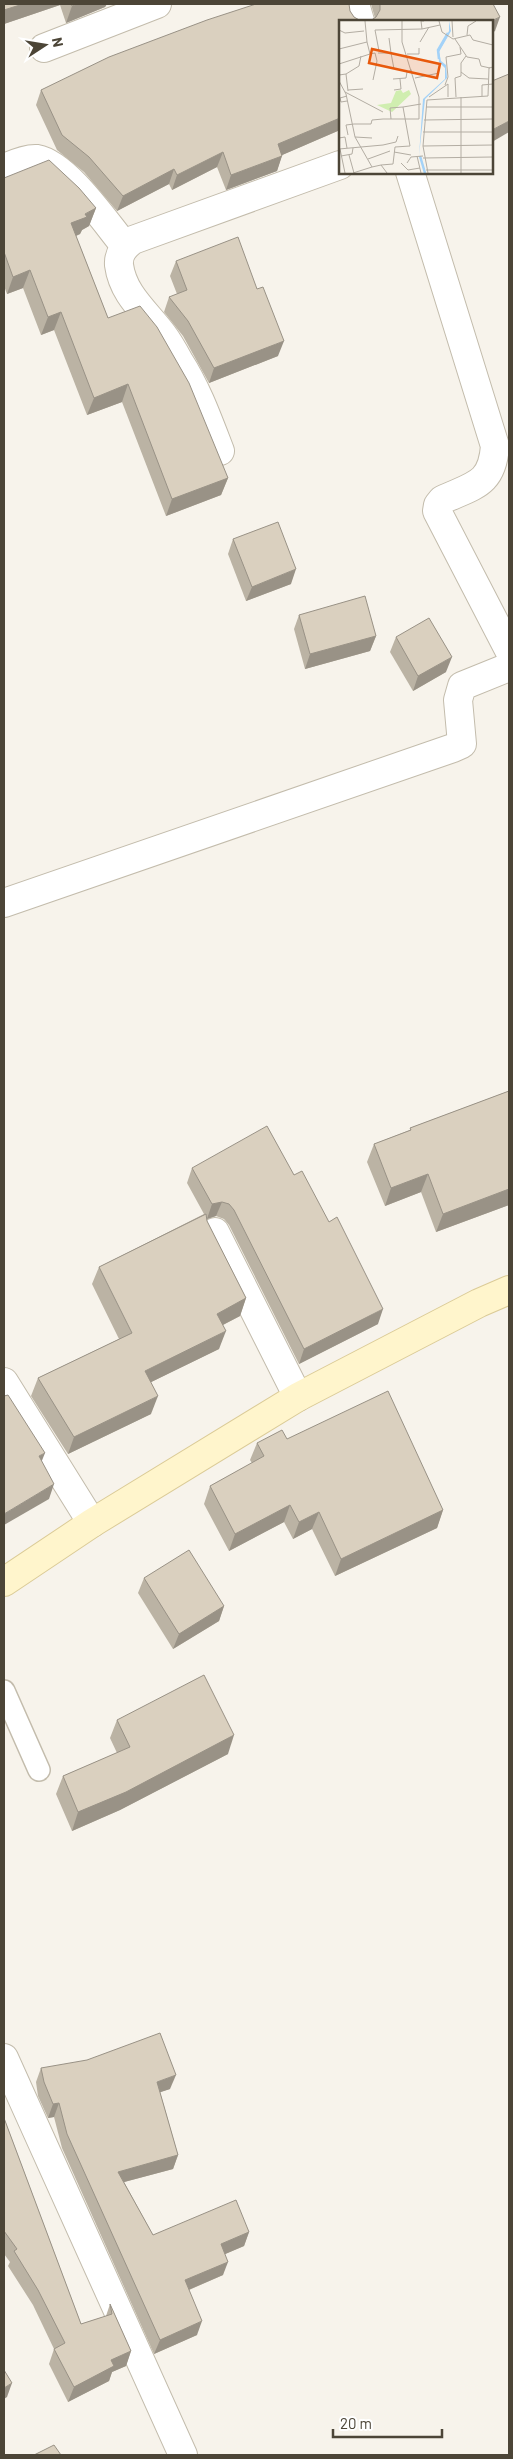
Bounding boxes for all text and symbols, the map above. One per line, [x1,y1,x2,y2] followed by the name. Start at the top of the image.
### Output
[20,20,70,70] north arrow
[339,20,493,174] inset map
[49,36,67,49] text: N
[333,2406,442,2438] scale bar
[340,2414,372,2432] text: 20 m

